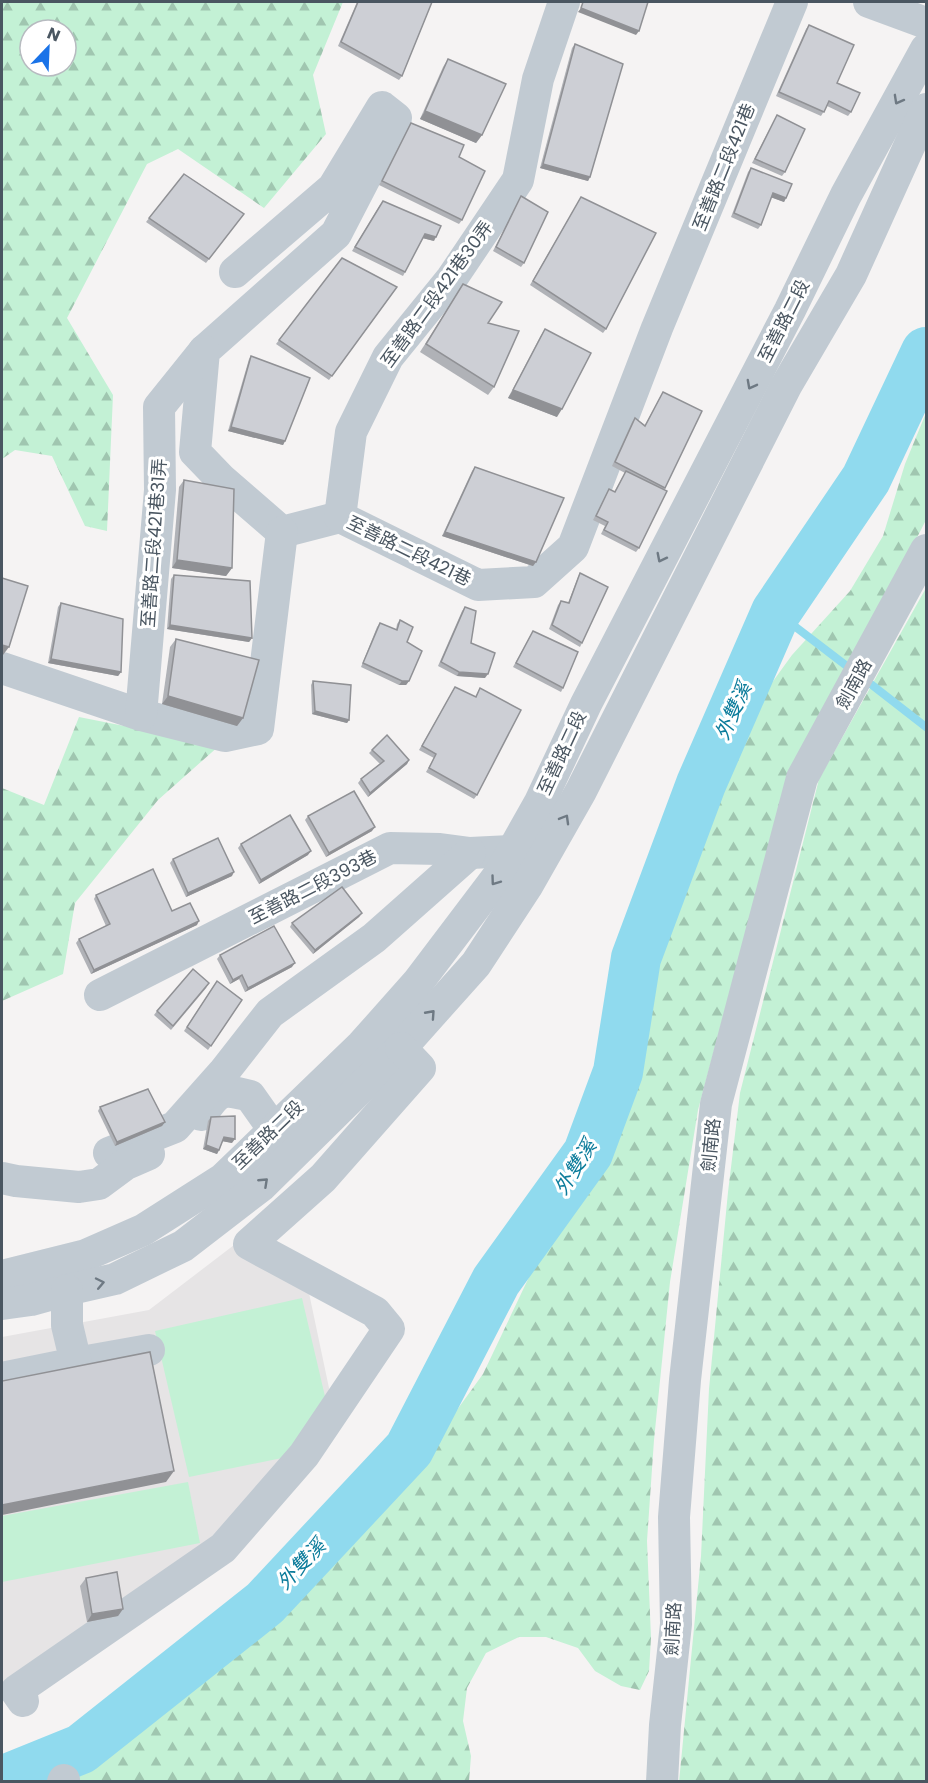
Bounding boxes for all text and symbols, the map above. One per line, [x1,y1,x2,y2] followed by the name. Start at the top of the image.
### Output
[18,18,78,78] north arrow
[44,22,64,48] text: N
[894,94,906,104] one-way arrow
[687,99,760,234] street label: 至善路二段421巷
[375,215,498,372] street label: 至善路二段421巷30弄
[752,275,815,367] street label: 至善路二段
[747,379,758,390] one-way arrow
[135,457,172,629] street label: 至善路二段421巷31弄
[343,510,476,591] street label: 至善路二段421巷
[657,552,668,563] one-way arrow
[830,654,878,713] street label: 劍南路
[708,675,759,744] water label: 外雙溪
[531,707,592,799] street label: 至善路二段
[558,815,569,825] one-way arrow
[244,844,381,930] street label: 至善路二段393巷
[491,874,502,885] one-way arrow
[424,1010,435,1021] one-way arrow
[227,1094,309,1175] street label: 至善路二段
[695,1117,726,1173] street label: 劍南路
[547,1132,604,1200] water label: 外雙溪
[257,1178,268,1189] one-way arrow
[94,1277,104,1290] one-way arrow
[270,1530,334,1595] water label: 外雙溪
[659,1601,686,1657] street label: 劍南路

